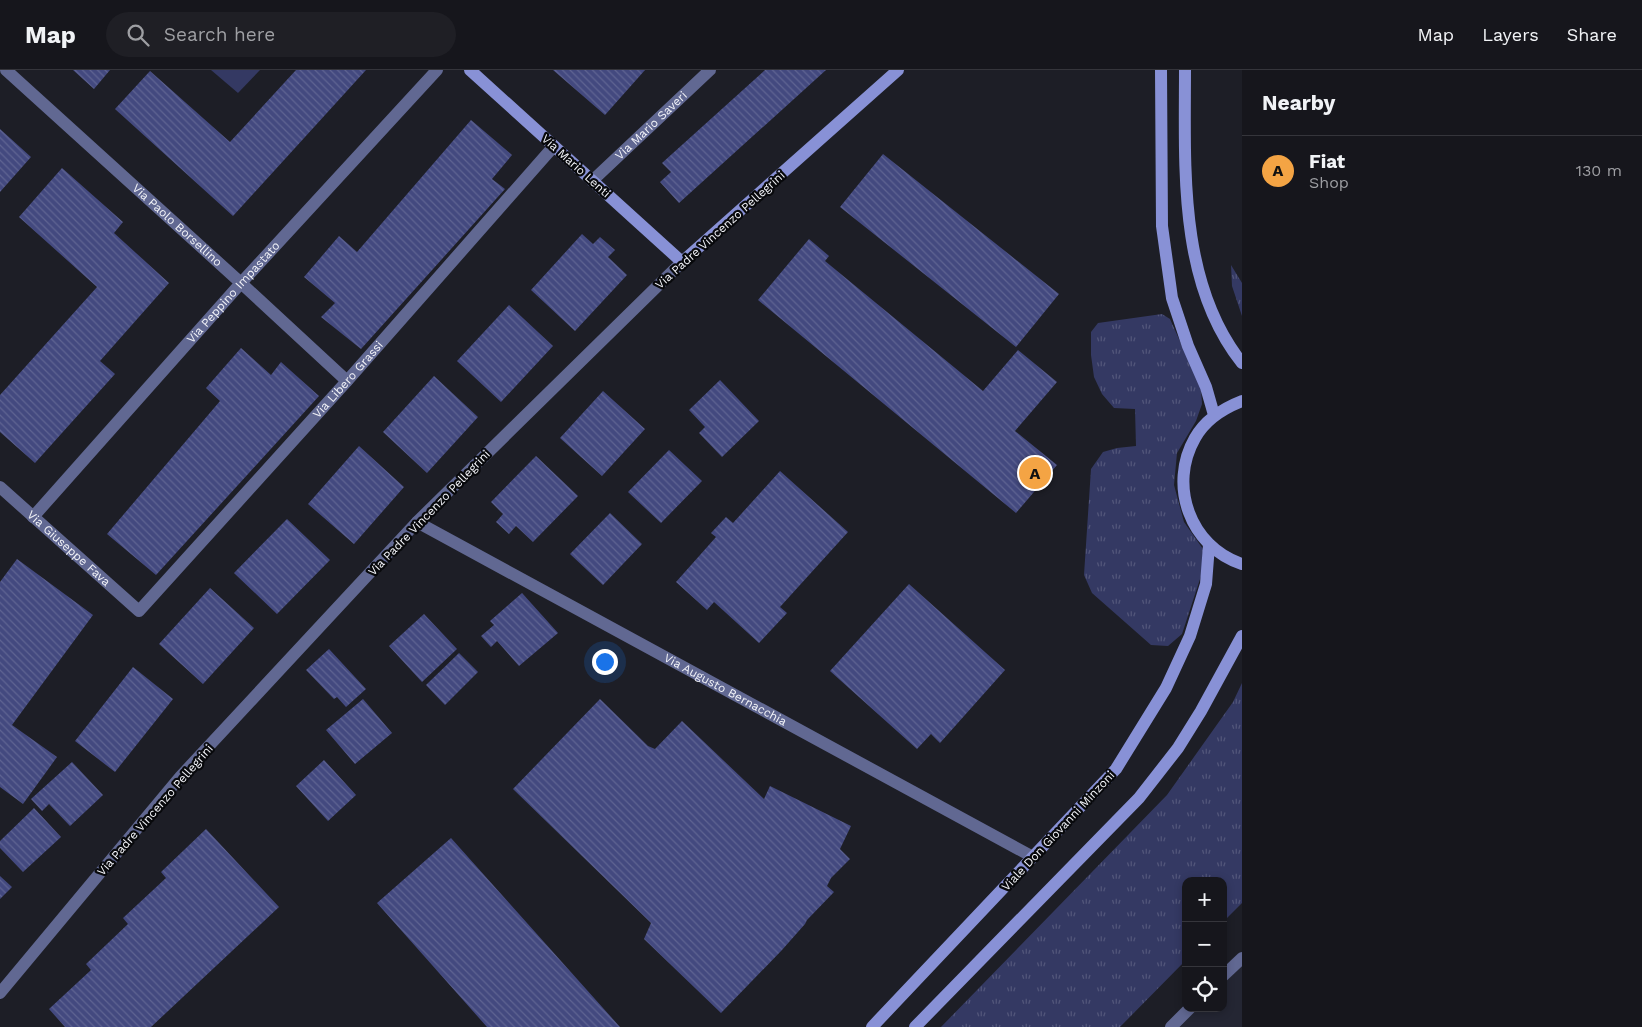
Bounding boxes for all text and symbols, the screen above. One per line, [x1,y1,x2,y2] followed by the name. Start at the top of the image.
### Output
[106,12,456,57] search box
[25,21,76,49] text: Map
[124,21,152,49] icon: search
[164,23,275,46] text: Search here
[1417,24,1454,45] text: Map
[1482,24,1539,45] text: Layers
[1567,24,1617,45] text: Share
[612,88,690,163] street label: Via Mario Saveri
[1262,90,1335,115] text: Nearby
[539,132,613,200] street label: Via Mario Lenti
[1309,150,1345,173] text: Fiat
[1273,161,1283,180] text: A
[1576,161,1622,180] text: 130 m
[652,168,788,292] street label: Via Padre Vincenzo Pellegrini
[1309,173,1349,192] text: Shop
[129,181,225,269] street label: Via Paolo Borsellino
[184,239,283,346] street label: Via Peppino Impastato
[310,338,386,421] street label: Via Libero Grassi
[365,447,493,579] street label: Via Padre Vincenzo Pellegrini
[1019,454,1051,492] pin: A
[24,508,113,589] street label: Via Giuseppe Fava
[592,649,618,675] your location
[662,651,789,729] street label: Via Augusto Bernacchia
[94,742,216,878] street label: Via Padre Vincenzo Pellegrini
[999,768,1117,894] street label: Viale Don Giovanni Minzoni
[1182,877,1227,1012] map controls
[1182,877,1227,922] button: +
[1182,922,1227,967] button: −
[1182,967,1227,1012] button: locate

